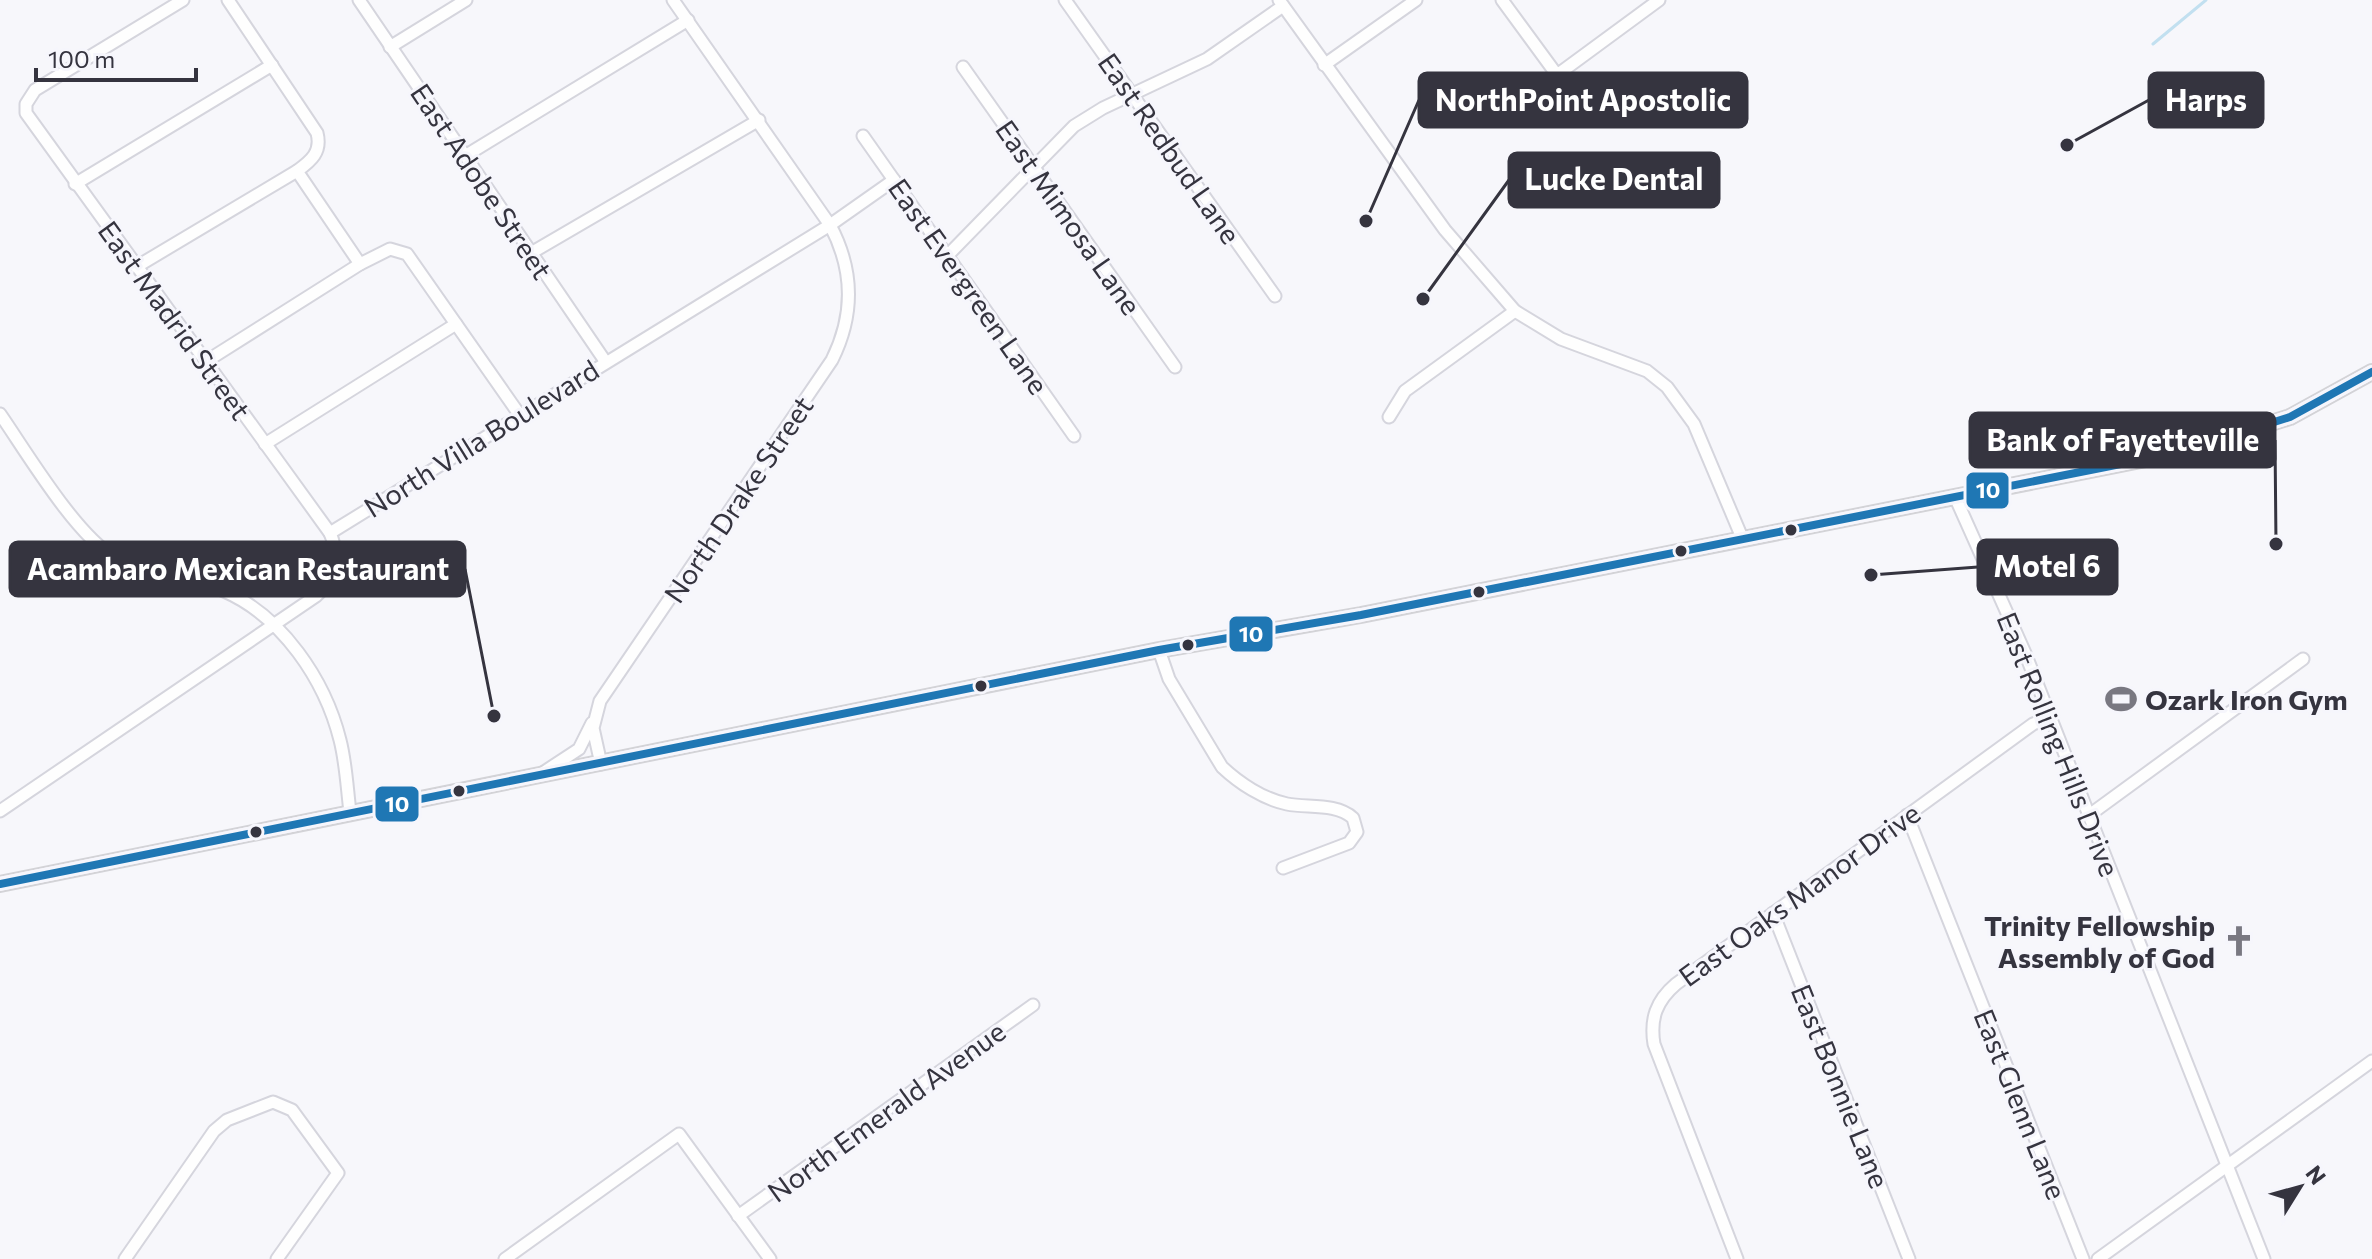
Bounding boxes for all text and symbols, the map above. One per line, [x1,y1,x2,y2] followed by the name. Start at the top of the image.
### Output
[36,32,196,82] scale bar
[48,44,115,73] text: 100 m
[1092,46,1248,250] street label: East Redbud Lane
[1419,73,1747,127] callout: NorthPoint Apostolic
[2149,73,2263,127] callout: Harps
[404,77,560,285] street label: East Adobe Street
[1435,80,1731,117] text: NorthPoint Apostolic
[2165,80,2247,117] text: Harps
[989,113,1149,321] street label: East Mimosa Lane
[1509,153,1719,207] callout: Lucke Dental
[1525,159,1703,196] text: Lucke Dental
[882,172,1056,400] street label: East Evergreen Lane
[92,214,258,426] street label: East Madrid Street
[357,352,605,524] street label: North Villa Boulevard
[656,389,820,609] street label: North Drake Street
[1970,413,2275,467] callout: Bank of Fayetteville
[1987,420,2259,457] text: Bank of Fayetteville
[1965,471,2010,510] line badge: 10
[1976,476,2000,503] text: 10
[1783,522,1799,538] unlabelled marker
[1978,540,2117,594] callout: Motel 6
[10,542,465,596] callout: Acambaro Mexican Restaurant
[1673,543,1689,559] unlabelled marker
[1993,546,2101,583] text: Motel 6
[27,549,449,586] text: Acambaro Mexican Restaurant
[1471,584,1487,600] unlabelled marker
[1991,607,2127,881] street label: East Rolling Hills Drive
[1228,615,1274,653] line badge: 10
[1239,620,1263,647] text: 10
[1180,637,1196,653] unlabelled marker
[973,678,989,694] unlabelled marker
[2104,682,2138,716] sports icon: Ozark Iron Gym
[2145,682,2348,716] place label: Ozark Iron Gym
[451,783,467,799] unlabelled marker
[374,785,420,823] line badge: 10
[385,790,409,817] text: 10
[1672,795,1926,993] street label: East Oaks Manor Drive
[248,824,264,840] unlabelled marker
[1984,908,2215,974] place label: Trinity Fellowship Assembly of God
[2222,924,2256,958] church icon: Trinity Fellowship Assembly of God
[1785,979,1897,1193] street label: East Bonnie Lane
[1967,1004,2075,1204] street label: East Glenn Lane
[761,1013,1011,1209] street label: North Emerald Avenue
[2260,1147,2340,1227] north arrow
[2301,1160,2332,1189] text: N

